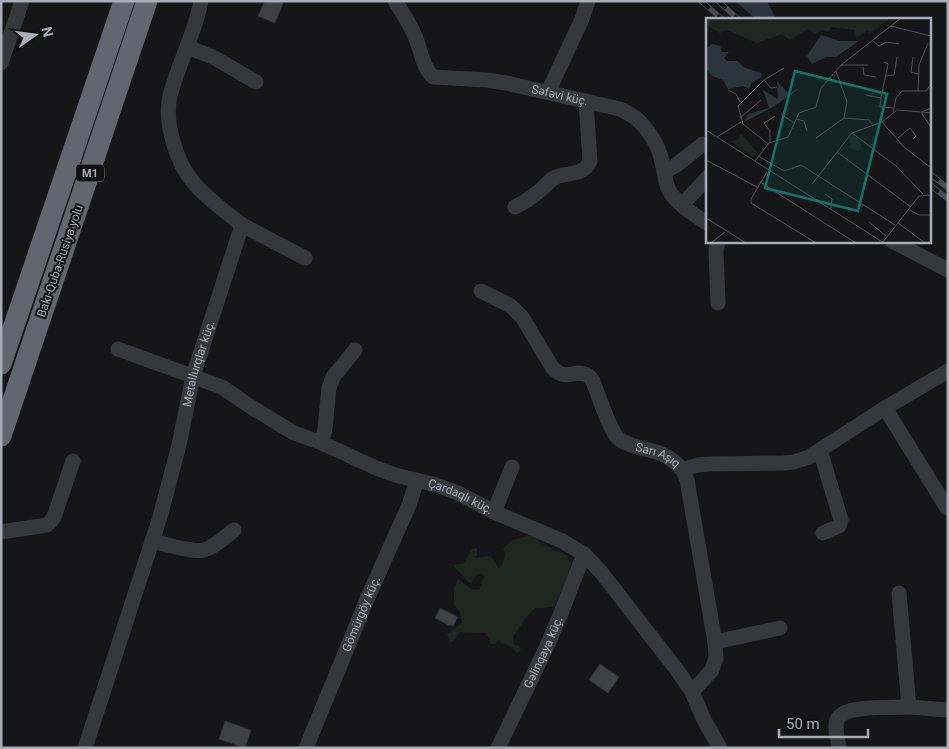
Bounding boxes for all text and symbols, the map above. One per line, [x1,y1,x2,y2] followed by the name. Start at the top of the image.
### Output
[10,10,60,60] north arrow
[706,18,932,242] inset map
[39,25,57,39] text: N
[530,82,589,109] street label: Səfəvi küç.
[76,164,104,182] road number: M1
[34,203,86,319] street label: Bakı-Quba-Rusiya yolu
[180,319,218,408] street label: Metallurqlar küç.
[634,440,683,471] street label: Sarı Aşıq
[427,476,495,517] street label: Çardaqlı küç.
[339,574,383,654] street label: Gömürgöy küç.
[521,614,566,690] street label: Gəlinqaya küç.
[779,706,868,738] scale bar
[786,715,820,733] text: 50 m

